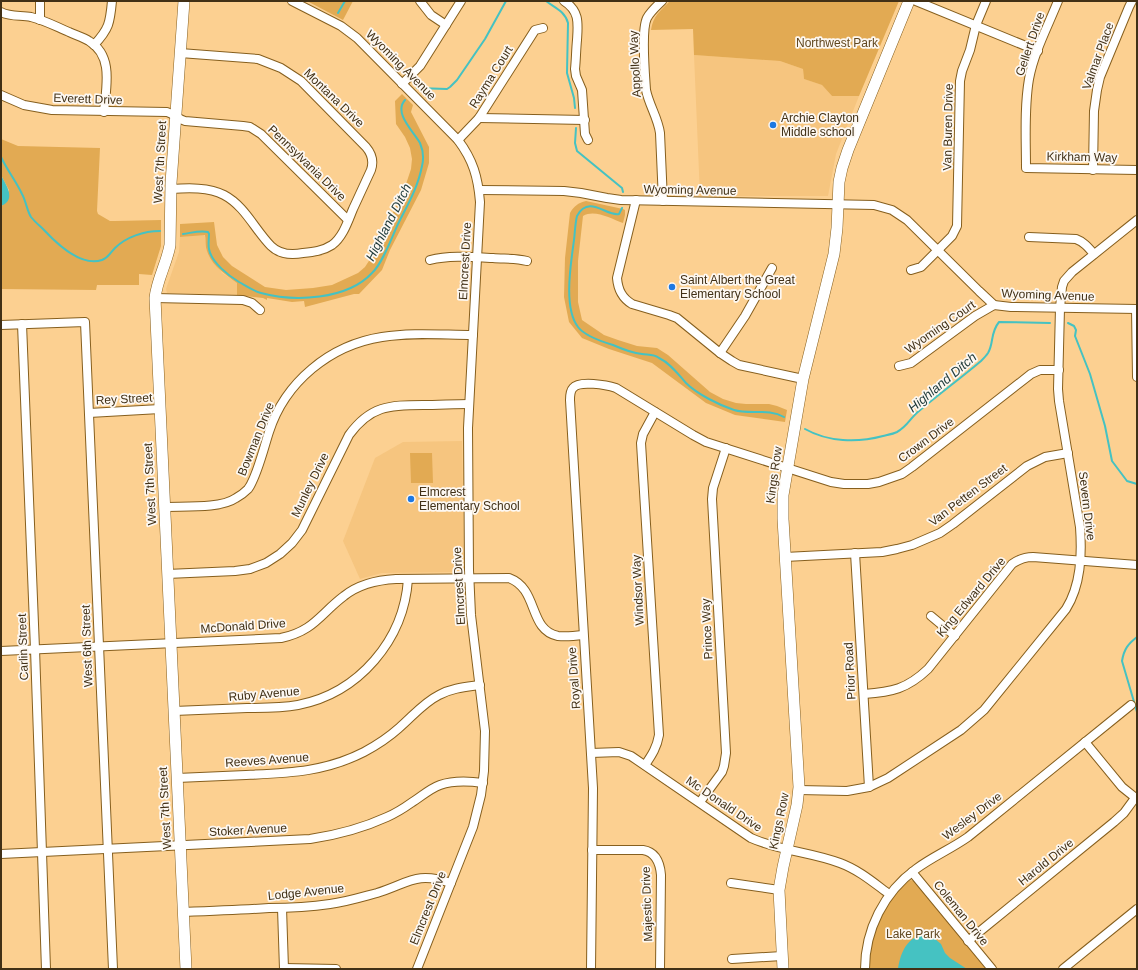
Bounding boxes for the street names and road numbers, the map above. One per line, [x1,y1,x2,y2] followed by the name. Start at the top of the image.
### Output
[1013,10,1048,78] street label: Gellert Drive
[1079,20,1117,92] street label: Valmar Place
[363,27,439,103] street label: Wyoming Avenue
[626,30,644,98] street label: Appollo Way
[466,43,516,111] street label: Rayma Court
[301,66,367,130] street label: Montana Drive
[940,83,956,171] street label: Van Buren Drive
[53,91,123,107] street label: Everett Drive
[151,120,169,204] street label: West 7th Street
[265,122,349,204] street label: Pennsylvania Drive
[1046,149,1118,165] street label: Kirkham Way
[643,182,737,198] street label: Wyoming Avenue
[456,221,474,300] street label: Elmcrest Drive
[1001,286,1095,304] street label: Wyoming Avenue
[902,297,978,356] street label: Wyoming Court
[95,390,153,407] street label: Rey Street
[235,400,277,478] street label: Bowman Drive
[895,414,957,465] street label: Crown Drive
[141,442,159,526] street label: West 7th Street
[763,445,785,504] street label: Kings Row
[288,450,332,520] street label: Munley Drive
[926,461,1010,529] street label: Van Petten Street
[1076,471,1098,542] street label: Severn Drive
[450,546,468,625] street label: Elmcrest Drive
[629,554,647,626] street label: Windsor Way
[934,554,1009,640] street label: King Edward Drive
[698,598,716,660] street label: Prince Way
[79,604,95,687] street label: West 6th Street
[15,613,31,681] street label: Carlin Street
[200,616,286,636] street label: McDonald Drive
[842,642,858,700] street label: Prior Road
[565,646,583,709] street label: Royal Drive
[228,684,300,704] street label: Ruby Avenue
[225,750,310,770] street label: Reeves Avenue
[156,766,174,850] street label: West 7th Street
[683,773,765,835] street label: Mc Donald Drive
[940,789,1005,843] street label: Wesley Drive
[766,791,792,851] street label: Kings Row
[209,821,288,839] street label: Stoker Avenue
[1016,835,1077,888] street label: Harold Drive
[639,866,655,942] street label: Majestic Drive
[407,869,449,947] street label: Elmcrest Drive
[931,878,992,948] street label: Coleman Drive
[267,881,345,903] street label: Lodge Avenue

